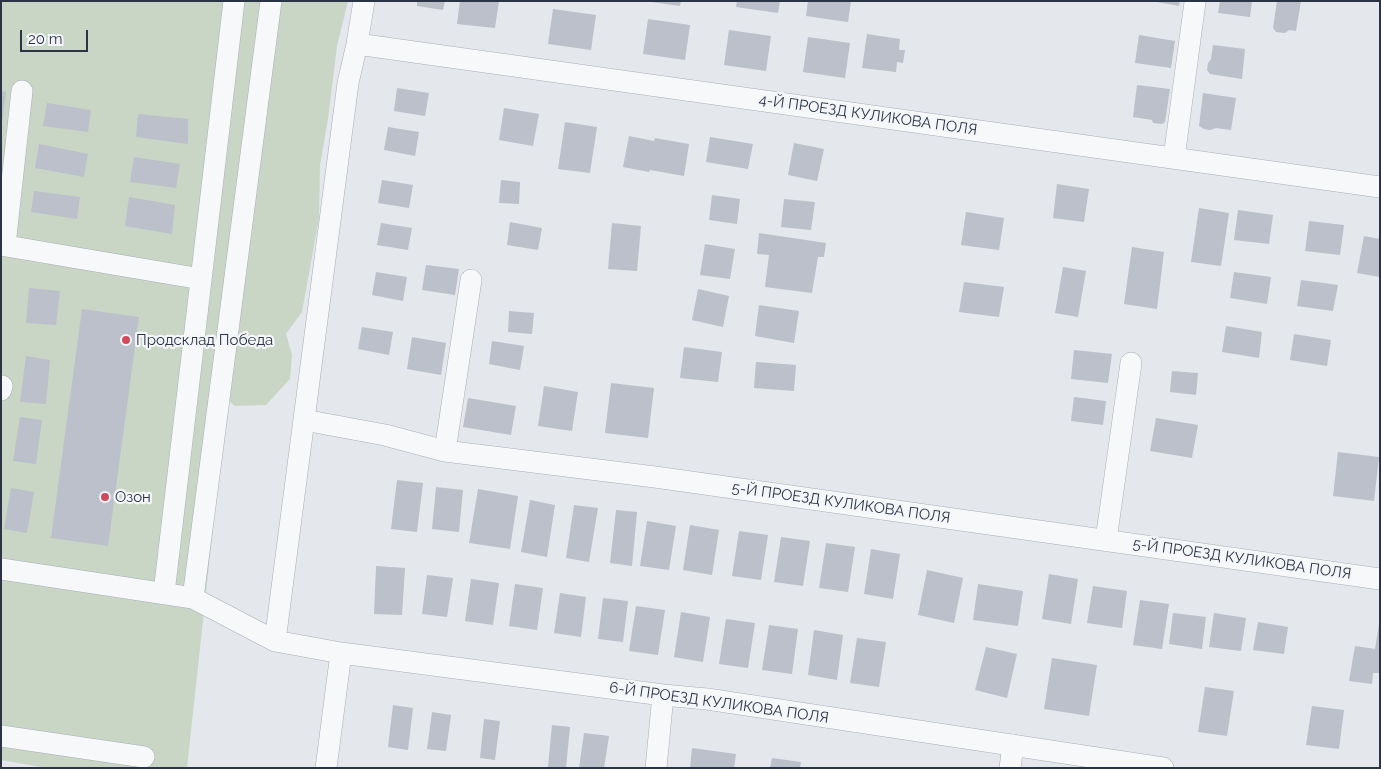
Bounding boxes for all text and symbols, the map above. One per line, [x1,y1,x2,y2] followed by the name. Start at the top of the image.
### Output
[22,20,90,52] scale bar
[28,30,63,48] text: 20 m
[758,91,978,139] street label: 4-Й ПРОЕЗД КУЛИКОВА ПОЛЯ
[136,331,273,349] place label: Продсклад Победа
[120,334,132,346] marker: Продсклад Победа
[731,479,951,527] street label: 5-Й ПРОЕЗД КУЛИКОВА ПОЛЯ
[115,488,151,506] place label: Озон
[99,491,111,503] marker: Озон
[1132,535,1352,583] street label: 5-Й ПРОЕЗД КУЛИКОВА ПОЛЯ
[608,679,830,727] street label: 6-Й ПРОЕЗД КУЛИКОВА ПОЛЯ

